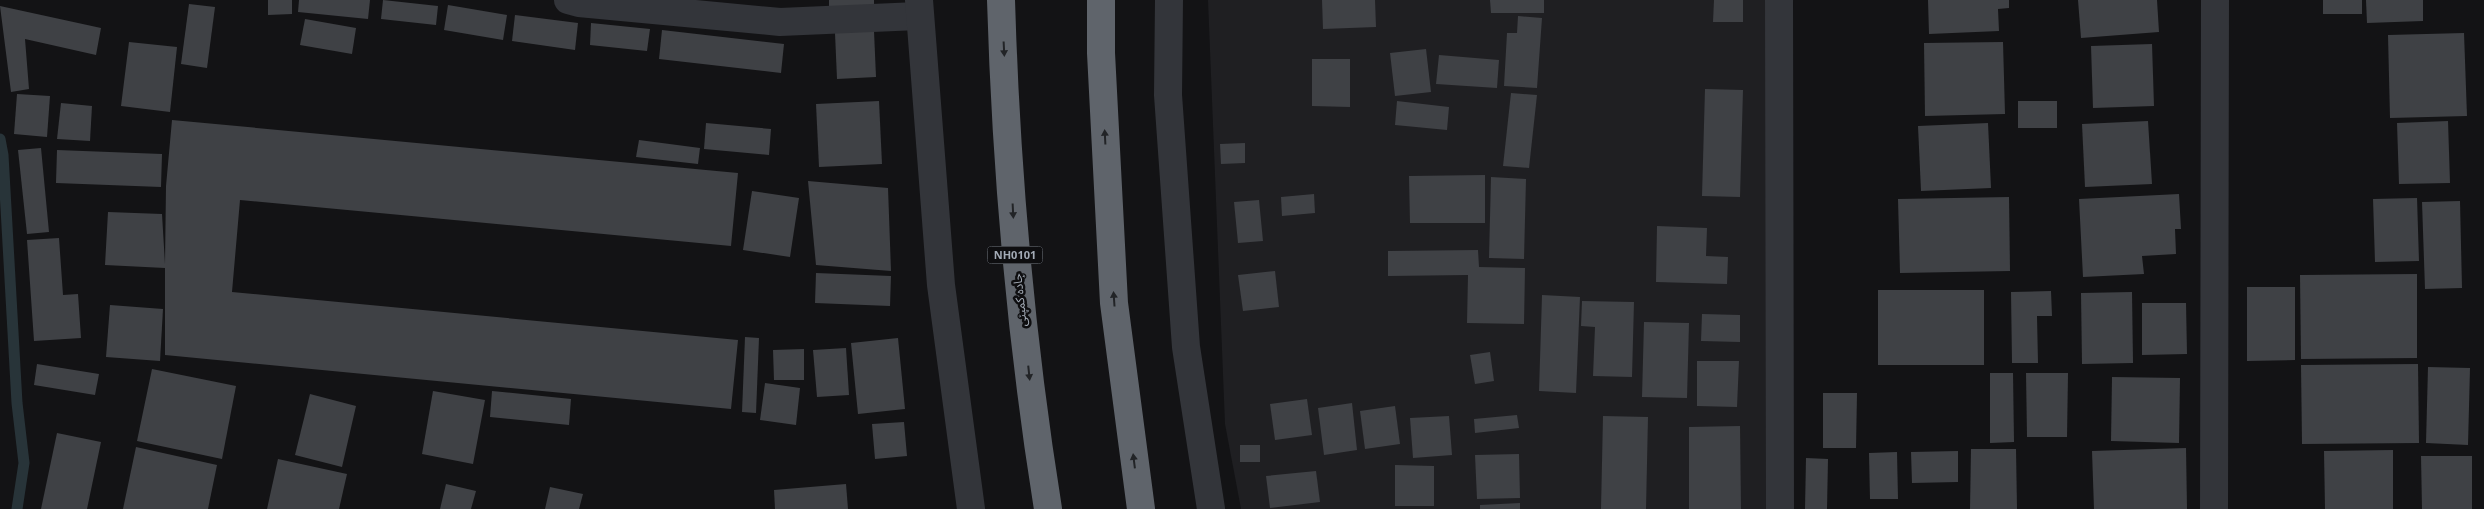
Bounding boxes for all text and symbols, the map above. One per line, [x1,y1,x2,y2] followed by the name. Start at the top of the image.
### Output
[1000,41,1008,57] one-way arrow
[1101,129,1109,145] one-way arrow
[1009,203,1017,219] one-way arrow
[988,246,1042,264] road number: NH0101
[1008,273,1031,328] street label: جاده کمپنی
[1110,291,1118,307] one-way arrow
[1025,365,1033,381] one-way arrow
[1130,452,1138,468] one-way arrow

